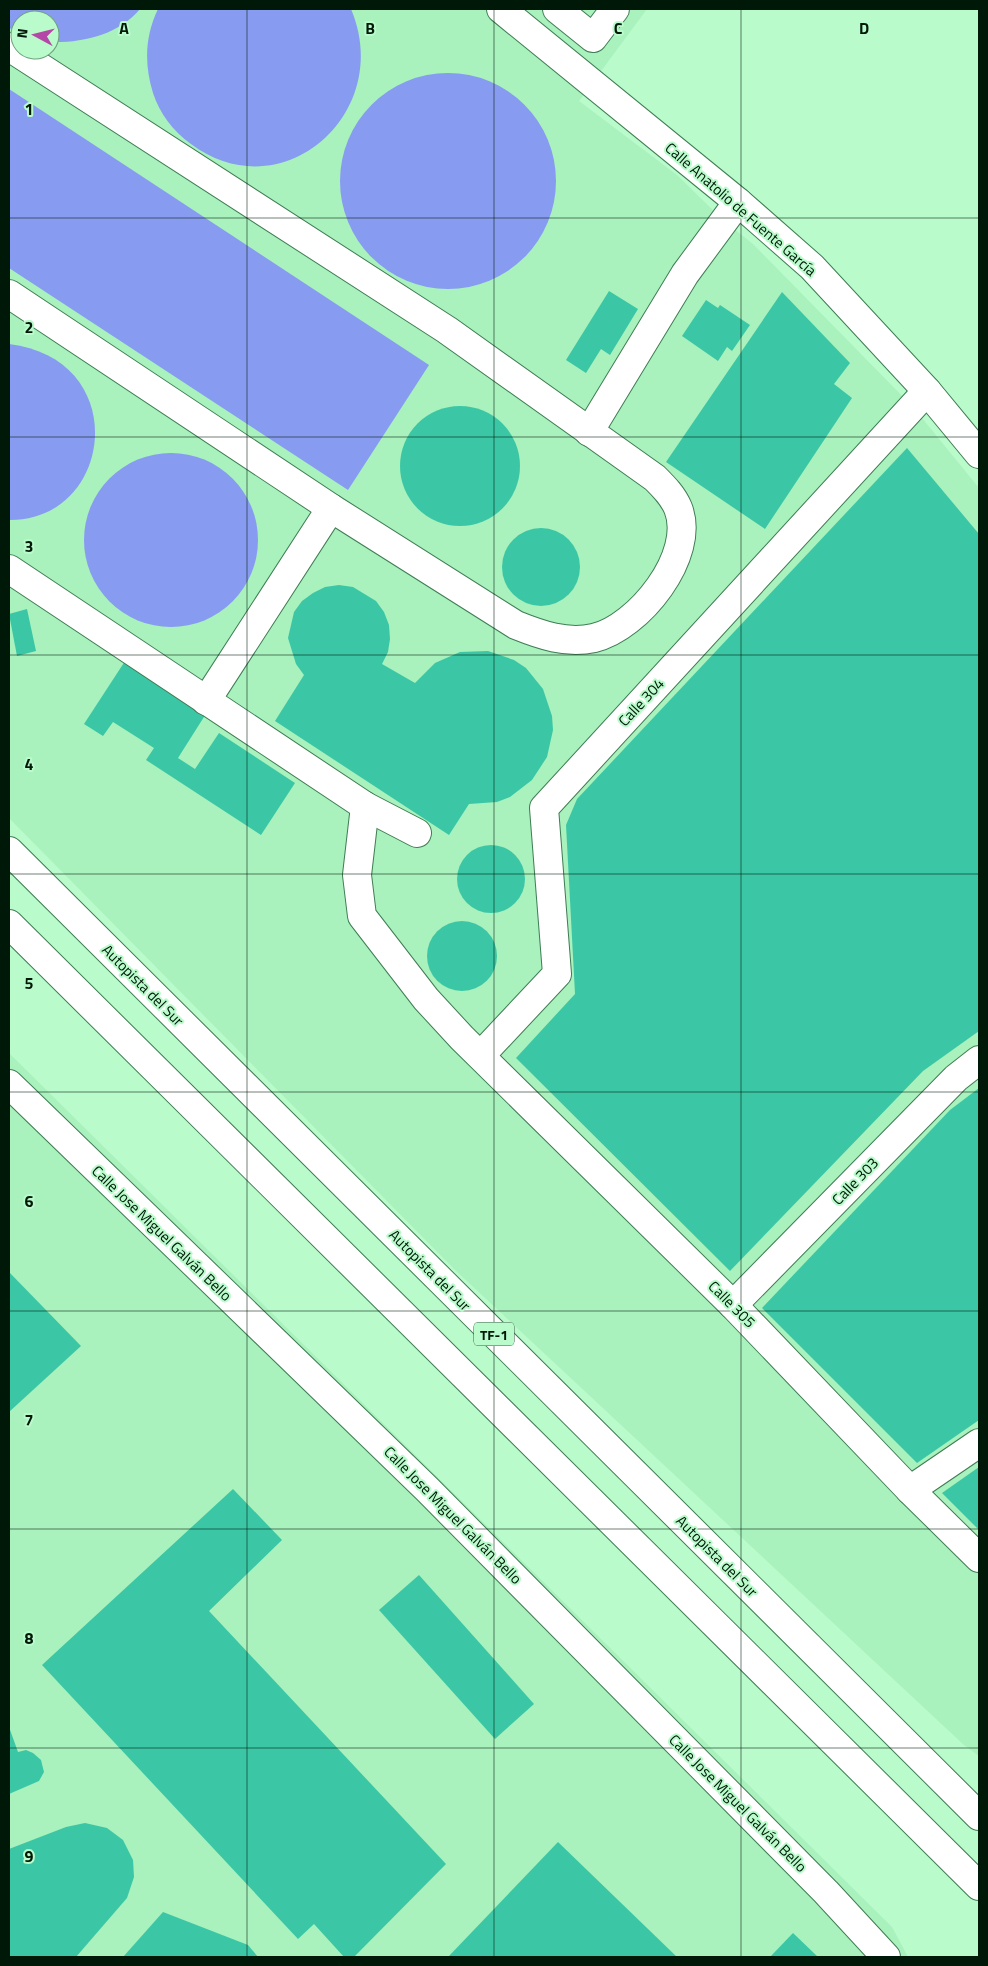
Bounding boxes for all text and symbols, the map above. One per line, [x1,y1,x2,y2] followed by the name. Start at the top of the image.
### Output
[10,10,60,60] north arrow
[119,16,129,40] text: A
[365,16,375,40] text: B
[614,16,623,40] text: C
[859,16,869,40] text: D
[11,27,33,39] text: N
[25,97,33,121] text: 1
[660,137,822,282] street label: Calle Anatolio de Fuente García
[25,315,33,339] text: 2
[25,534,33,558] text: 3
[613,673,669,731] street label: Calle 304
[25,752,34,776] text: 4
[97,939,189,1031] street label: Autopista del Sur
[25,971,34,995] text: 5
[826,1152,884,1210] street label: Calle 303
[87,1160,237,1306] street label: Calle Jose Miguel Galván Bello
[25,1189,34,1213] text: 6
[384,1224,476,1316] street label: Autopista del Sur
[703,1275,761,1333] street label: Calle 305
[474,1322,514,1346] road number: TF-1
[25,1408,33,1432] text: 7
[379,1441,527,1589] street label: Calle Jose Miguel Galván Bello
[671,1510,763,1602] street label: Autopista del Sur
[25,1626,34,1650] text: 8
[664,1729,812,1877] street label: Calle Jose Miguel Galván Bello
[25,1844,34,1868] text: 9

